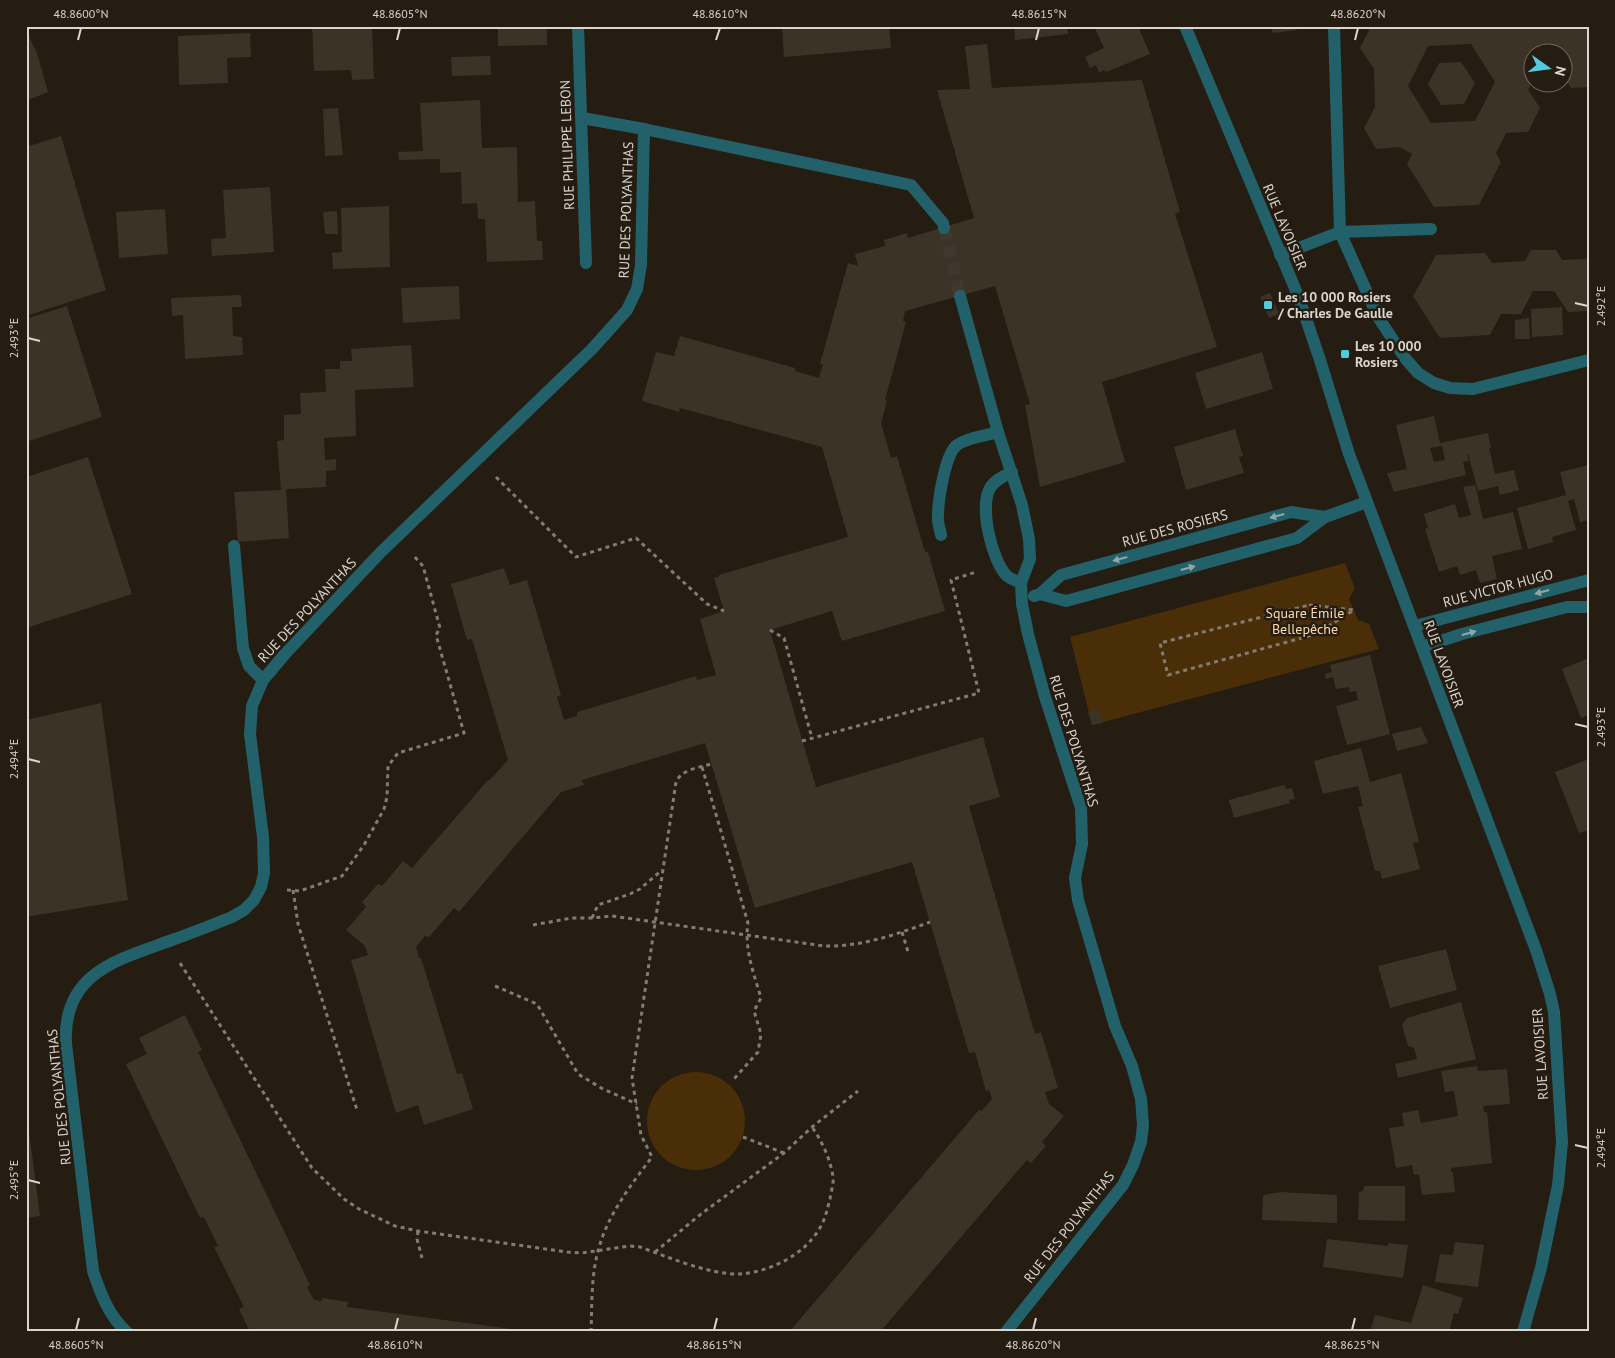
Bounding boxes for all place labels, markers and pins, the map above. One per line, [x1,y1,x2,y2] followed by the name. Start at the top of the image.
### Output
[1277,288,1393,322] place label: Les 10 000 Rosiers / Charles De Gaulle
[1262,299,1274,311] marker: Les 10 000 Rosiers / Charles De Gaulle
[1355,337,1422,371] place label: Les 10 000 Rosiers
[1339,348,1351,360] marker: Les 10 000 Rosiers

